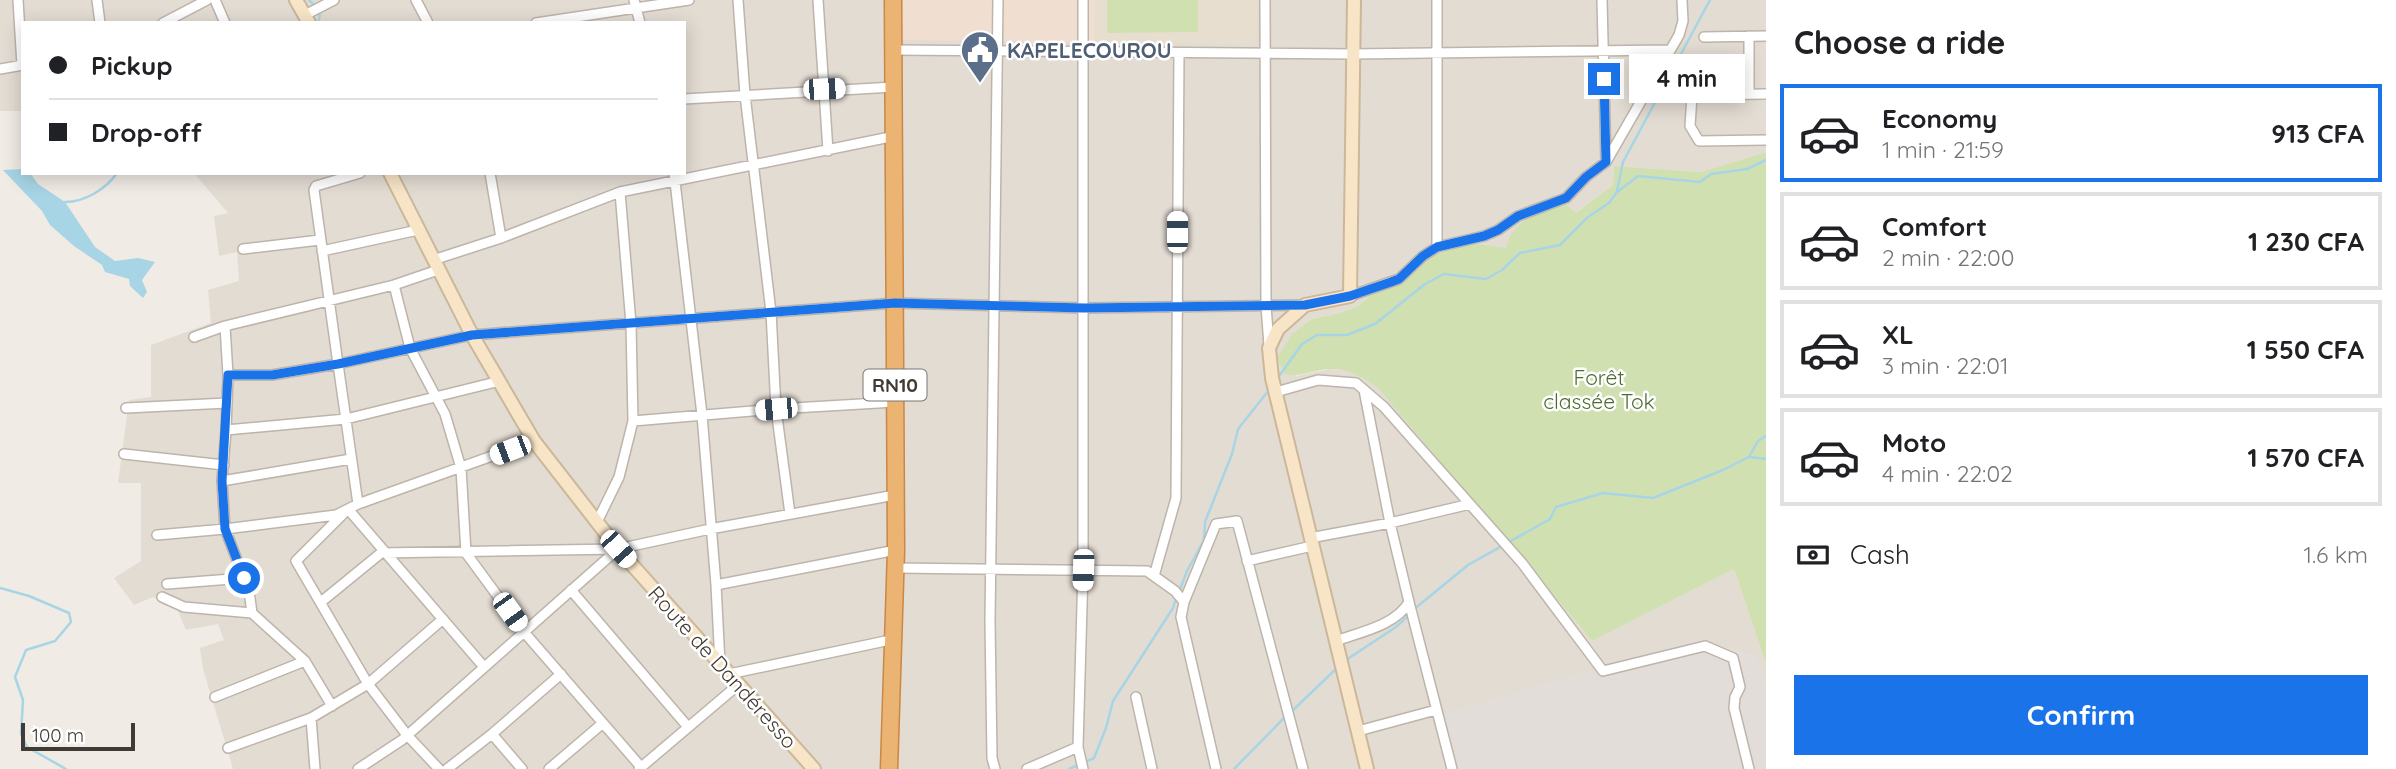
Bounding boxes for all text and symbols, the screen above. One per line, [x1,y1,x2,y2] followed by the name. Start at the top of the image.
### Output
[1794,22,2006,62] text: Choose a ride
[959,29,1001,84] public building icon: KAPELECOUROU
[1007,37,1172,63] place label: KAPELECOUROU
[91,49,173,82] text: Pickup
[1628,55,1744,104] callout: 4 min
[1588,63,1620,95] route end
[1657,64,1717,93] text: 4 min
[803,78,846,100] car
[1798,102,1861,165] icon: car
[1882,102,1997,135] text: Economy
[91,116,202,149] text: Drop-off
[2271,117,2364,150] text: 913 CFA
[1882,135,2004,164] text: 1 min · 21:59
[1798,210,1861,273] icon: car
[1882,210,1987,243] text: Comfort
[1167,211,1188,253] car
[2248,225,2364,258] text: 1 230 CFA
[1882,243,2014,272] text: 2 min · 22:00
[1798,318,1861,381] icon: car
[1882,318,1914,351] text: XL
[2247,333,2364,366] text: 1 550 CFA
[1882,351,2009,380] text: 3 min · 22:01
[1543,364,1655,414] park label: Forêt classée Tok
[864,370,926,400] road number: RN10
[755,397,798,421] car
[1798,426,1861,489] icon: car
[1882,426,1946,459] text: Moto
[487,433,534,467] car
[2247,441,2364,474] text: 1 570 CFA
[1882,459,2013,488] text: 4 min · 22:02
[597,526,640,572] car
[1794,536,1832,574] icon: cash
[1850,538,1910,571] text: Cash
[2303,540,2368,569] text: 1.6 km
[1072,549,1095,591] car
[228,562,260,594] route start
[643,580,803,754] street label: Route de Dandéresso
[490,589,531,635] car
[1794,675,2368,755] button: Confirm
[21,720,135,752] scale bar
[32,723,84,747] text: 100 m

